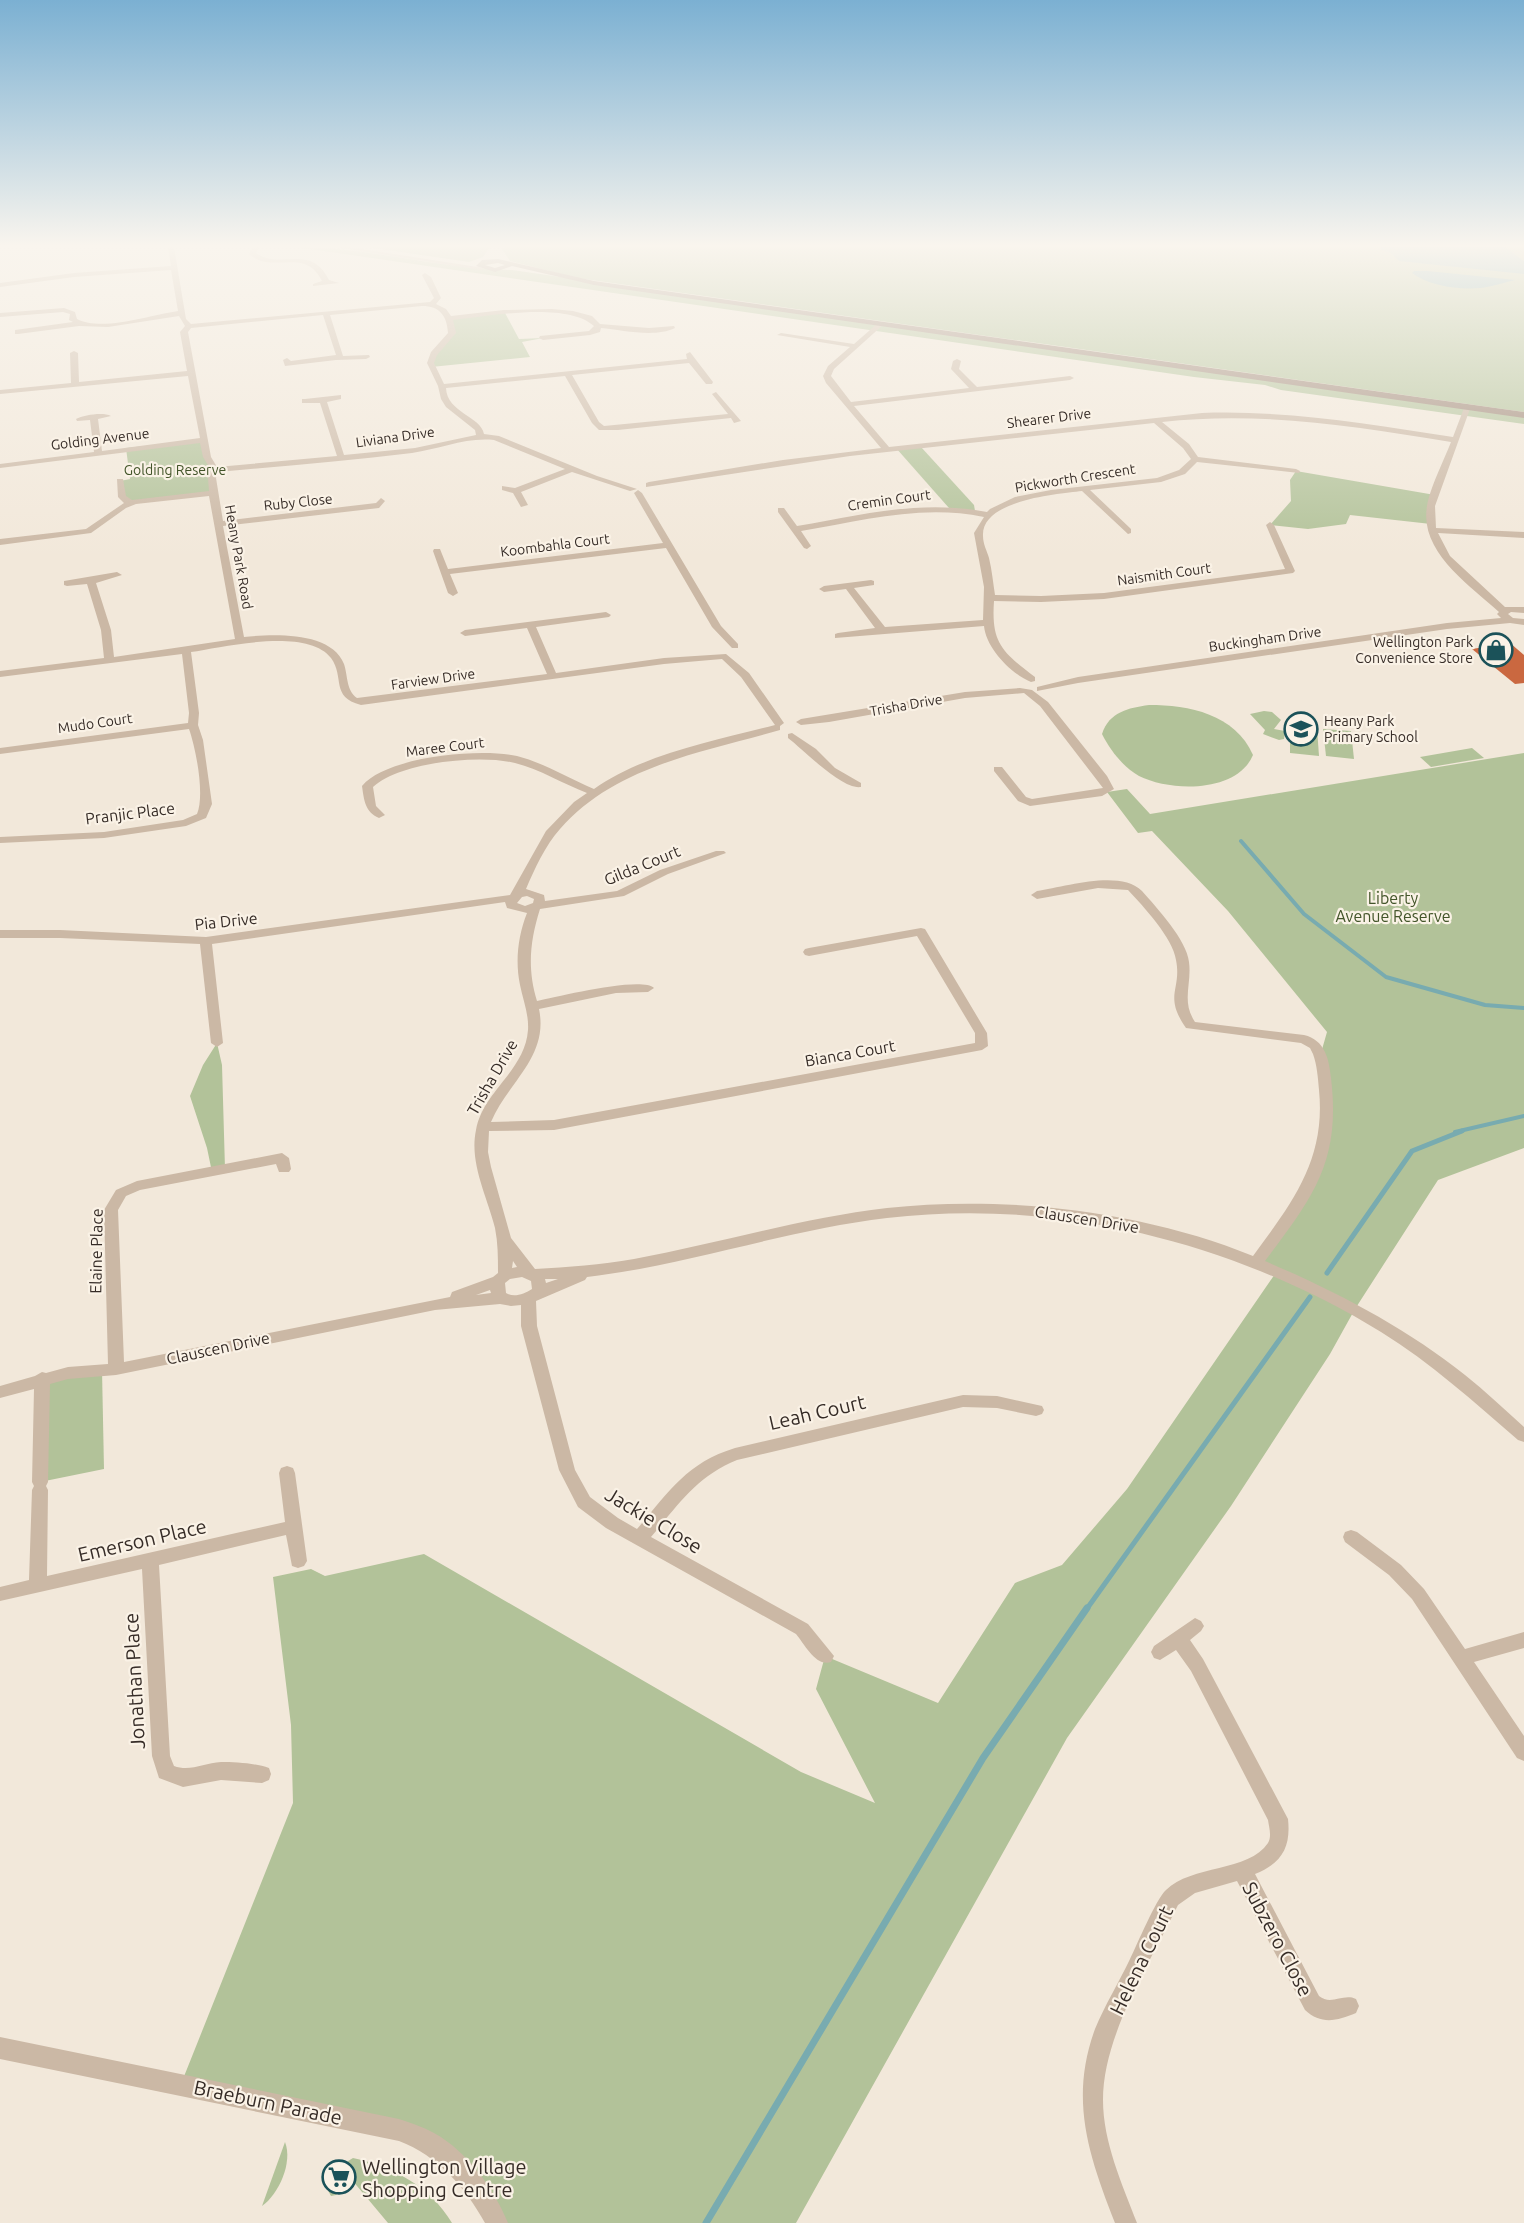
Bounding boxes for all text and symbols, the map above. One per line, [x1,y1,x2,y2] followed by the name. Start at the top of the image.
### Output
[1006,405,1092,431] street label: Shearer Drive
[355,424,435,450] street label: Liviana Drive
[50,425,150,453] street label: Golding Avenue
[1014,460,1137,495] street label: Pickworth Crescent
[124,462,226,478] park label: Golding Reserve
[846,486,932,514] street label: Cremin Court
[263,490,333,514] street label: Ruby Close
[222,504,256,610] street label: Heany Park Road
[500,530,611,560] street label: Koombahla Court
[1116,559,1212,588] street label: Naismith Court
[1208,623,1322,655] street label: Buckingham Drive
[1478,632,1514,668] shop icon: Wellington Park Convenience Store
[1355,634,1473,666] place label: Wellington Park Convenience Store
[390,665,476,693] street label: Farview Drive
[868,691,944,719] street label: Trisha Drive
[57,710,134,736] street label: Mudo Court
[1283,711,1319,747] school or university icon: Heany Park Primary School
[1324,713,1418,745] place label: Heany Park Primary School
[405,734,486,760] street label: Maree Court
[84,799,176,827] street label: Pranjic Place
[601,841,683,888] street label: Gilda Court
[1335,889,1451,925] park label: Liberty Avenue Reserve
[194,909,258,933] street label: Pia Drive
[463,1036,521,1118] street label: Trisha Drive
[803,1036,897,1070] street label: Bianca Court
[1034,1202,1140,1236] street label: Clauscen Drive
[86,1208,106,1294] street label: Elaine Place
[165,1328,271,1368] street label: Clauscen Drive
[767,1390,868,1434] street label: Leah Court
[601,1482,707,1558] street label: Jackie Close
[75,1514,209,1566] street label: Emerson Place
[119,1612,149,1750] street label: Jonathan Place
[1238,1878,1318,2000] street label: Subzero Close
[1105,1902,1177,2018] street label: Helena Court
[192,2075,344,2129] street label: Braeburn Parade
[362,2155,527,2201] place label: Wellington Village Shopping Centre
[321,2159,357,2195] supermarket icon: Wellington Village Shopping Centre

